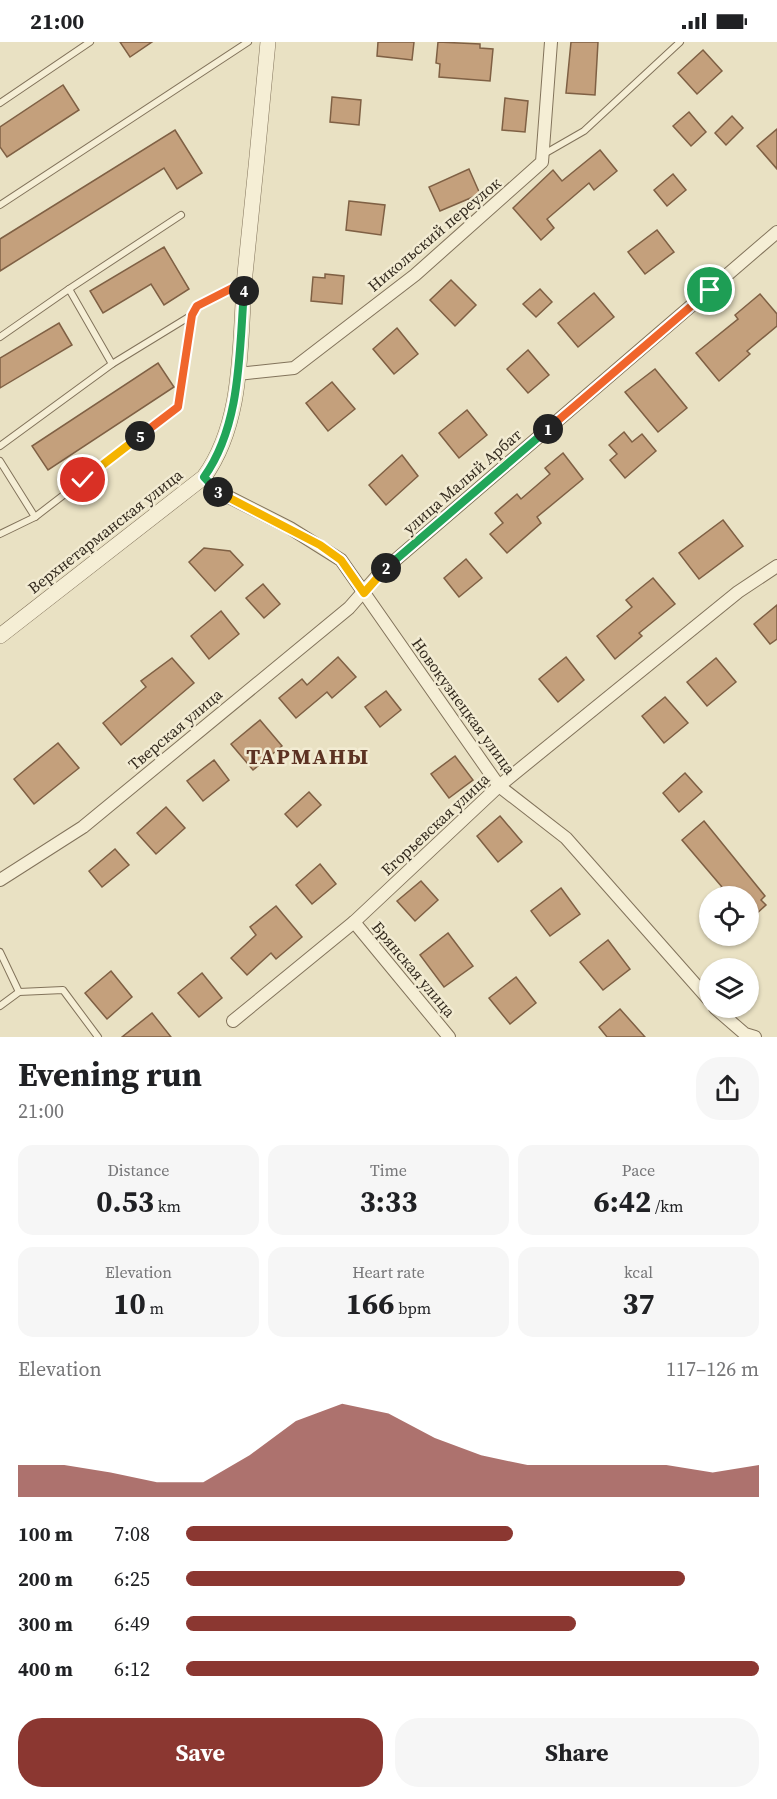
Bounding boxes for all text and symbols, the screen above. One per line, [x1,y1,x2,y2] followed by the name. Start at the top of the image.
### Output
[30,6,84,36] text: 21:00
[363,172,505,296] street label: Никольский переулок
[684,264,735,315] pin
[693,273,726,306] icon: arrive
[229,276,259,306] pin: 4
[240,280,248,302] text: 4
[533,414,563,444] pin: 1
[544,418,552,440] text: 1
[125,421,155,451] pin: 5
[398,423,527,539] street label: улица Малый Арбат
[136,425,144,447] text: 5
[57,454,108,505] pin
[23,463,188,598] street label: Верхнетарманская улица
[66,463,99,496] icon: check
[203,477,233,507] pin: 3
[214,481,222,503] text: 3
[371,553,401,583] pin: 2
[382,557,390,579] text: 2
[407,633,522,780] street label: Новокузнецкая улица
[123,683,227,775] street label: Тверская улица
[246,741,370,771] district label: ТАРМАНЫ
[376,767,495,880] street label: Егорьевская улица
[699,886,759,1018] map controls
[699,886,759,946] button: locate
[367,916,461,1022] street label: Брянская улица
[699,958,759,1018] button: layers
[18,1052,202,1097] text: Evening run
[696,1057,759,1120] button: share
[18,1097,64,1125] text: 21:00
[107,1159,170,1181] text: Distance
[370,1159,407,1181] text: Time
[622,1159,655,1181] text: Pace
[96,1181,154,1222] text: 0.53
[360,1181,417,1222] text: 3:33
[594,1181,651,1222] text: 6:42
[154,1195,181,1217] text: km
[651,1195,683,1217] text: /km
[105,1261,172,1283] text: Elevation
[352,1261,425,1283] text: Heart rate
[624,1261,653,1283] text: kcal
[113,1283,146,1324] text: 10
[346,1283,395,1324] text: 166
[622,1283,655,1324] text: 37
[146,1297,164,1319] text: m
[395,1297,431,1319] text: bpm
[18,1355,102,1383] text: Elevation
[666,1355,759,1383] text: 117–126 m
[18,1520,73,1548] text: 100 m
[114,1520,150,1548] text: 7:08
[18,1565,73,1593] text: 200 m
[114,1565,150,1593] text: 6:25
[18,1610,73,1638] text: 300 m
[114,1610,150,1638] text: 6:49
[18,1655,73,1683] text: 400 m
[114,1655,150,1683] text: 6:12
[18,1718,383,1787] button: Save
[395,1718,759,1787] button: Share

